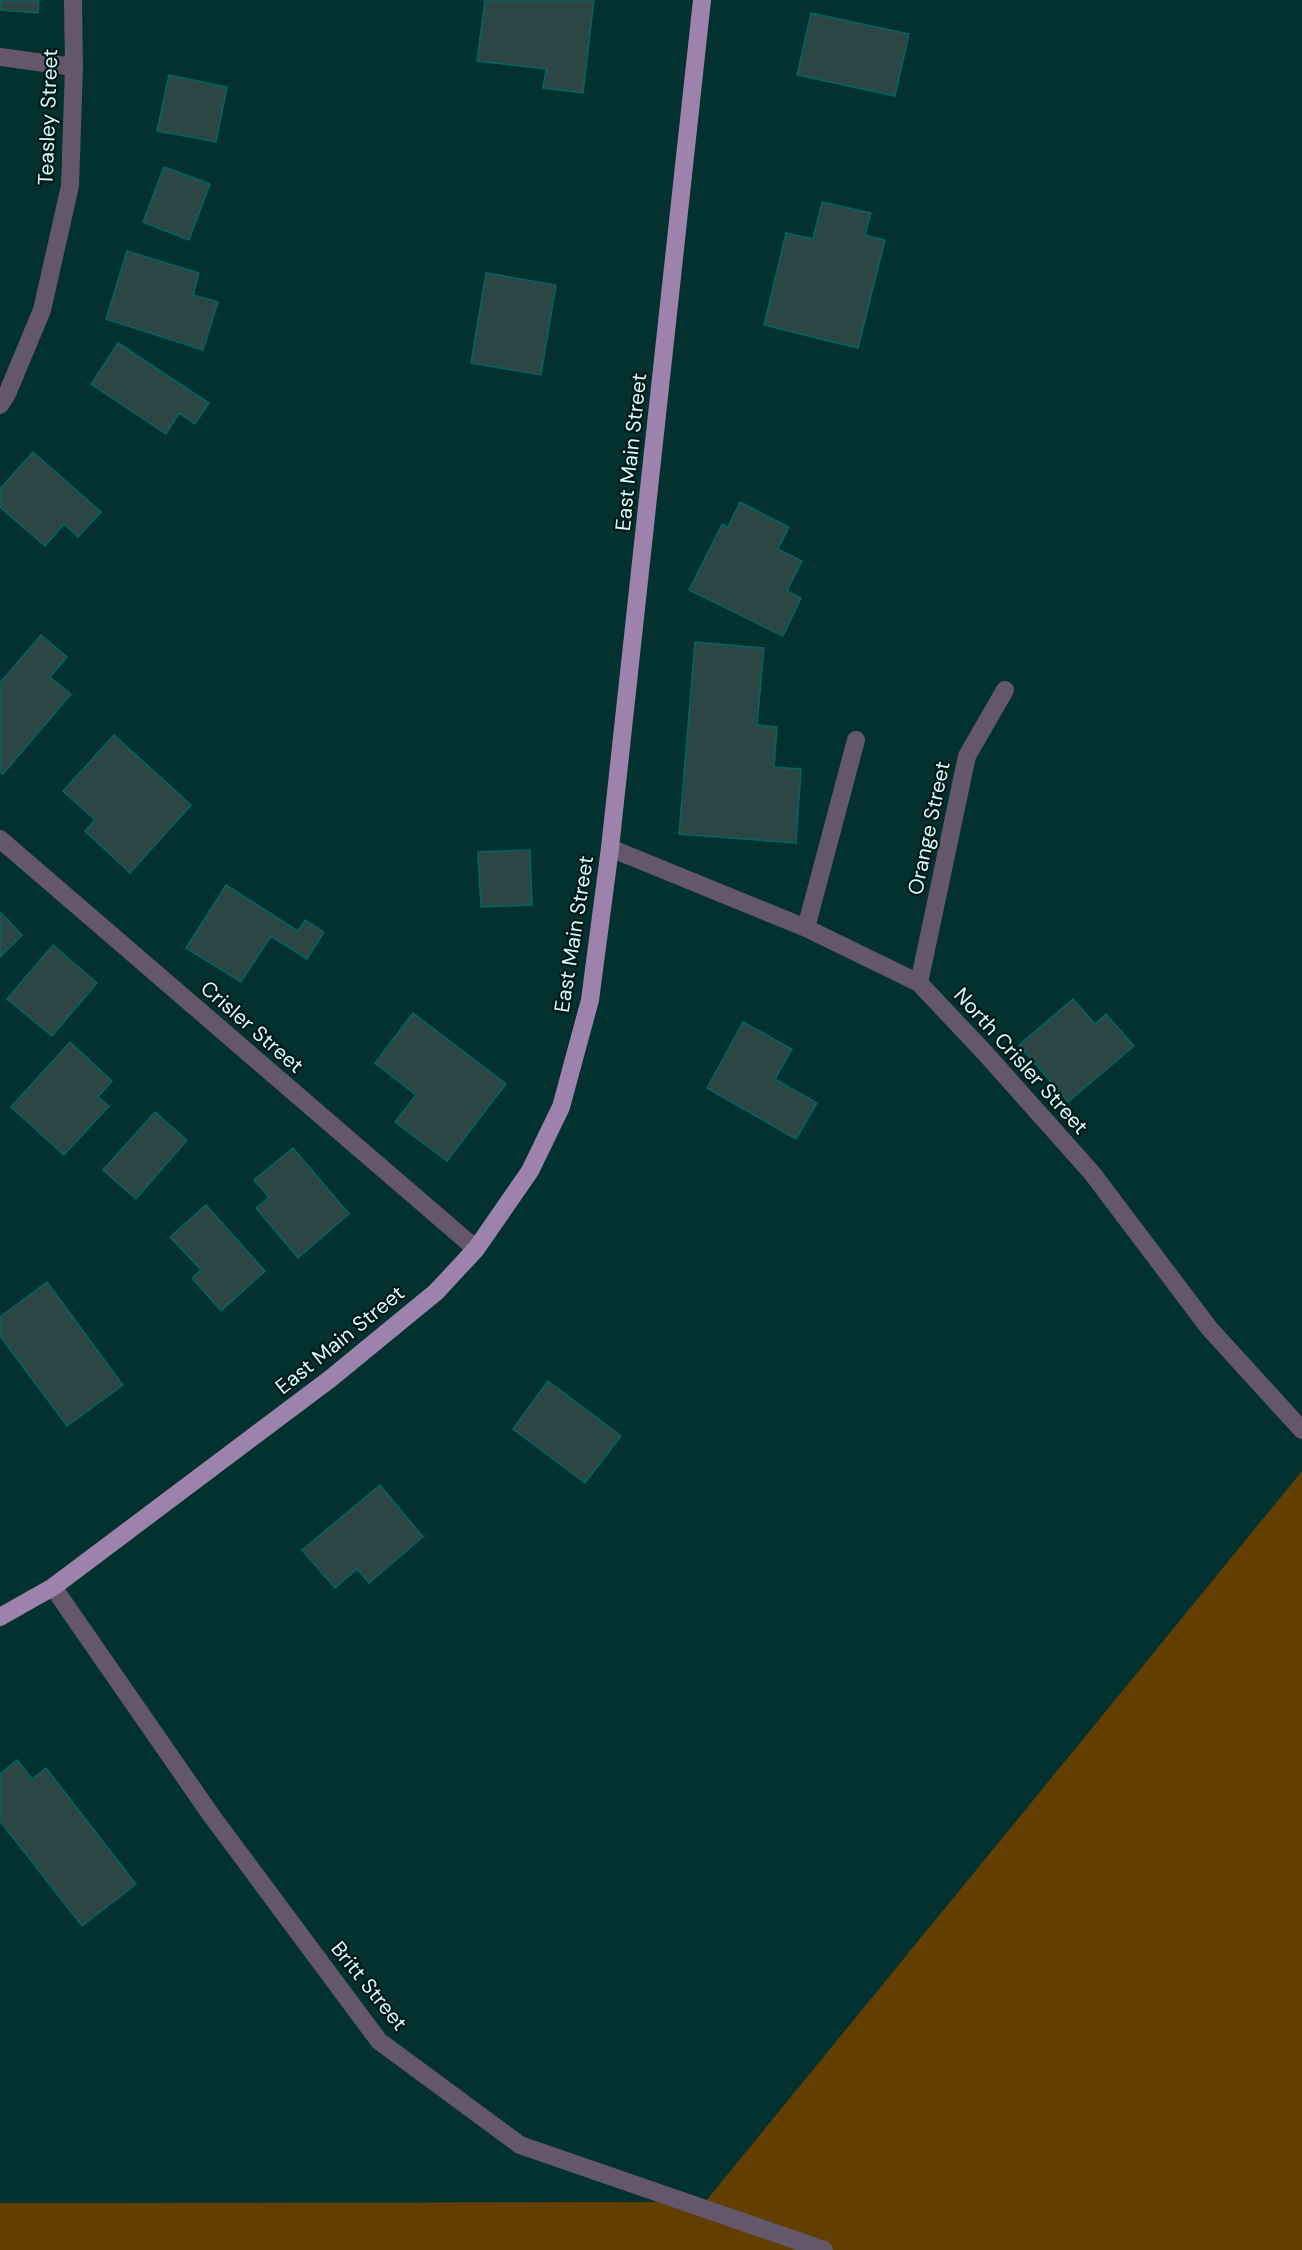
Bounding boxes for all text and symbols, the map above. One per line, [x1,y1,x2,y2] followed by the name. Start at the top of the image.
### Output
[32,48,64,186] street label: Teasley Street
[609,372,653,532] street label: East Main Street
[901,759,957,897] street label: Orange Street
[548,854,600,1014] street label: East Main Street
[195,974,309,1080] street label: Crisler Street
[948,982,1094,1140] street label: North Crisler Street
[270,1279,410,1401] street label: East Main Street
[324,1936,414,2036] street label: Britt Street

